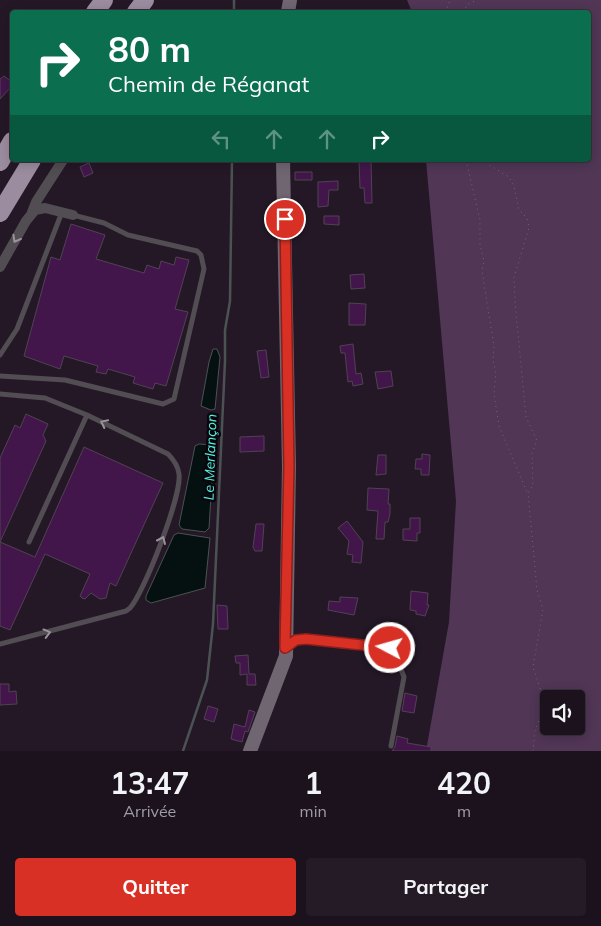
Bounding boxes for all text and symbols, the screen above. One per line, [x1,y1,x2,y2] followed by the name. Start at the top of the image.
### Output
[108,27,191,71] text: 80 m
[25,30,90,95] icon: right
[108,70,309,98] text: Chemin de Réganat
[207,125,235,153] icon: left
[260,125,288,153] icon: ahead
[313,125,341,153] icon: ahead
[366,125,394,153] icon: right
[264,198,306,240] pin
[271,205,299,233] icon: arrive
[12,234,22,243] one-way arrow
[199,413,221,501] water label: Le Merlançon
[100,419,109,430] one-way arrow
[156,536,167,545] one-way arrow
[363,621,415,673] position arrow
[43,628,51,638] one-way arrow
[540,690,585,735] map controls
[540,690,585,735] button: sound
[110,764,190,802] text: 13:47
[304,764,322,802] text: 1
[437,764,491,802] text: 420
[123,801,176,821] text: Arrivée
[300,801,327,821] text: min
[457,801,471,821] text: m
[15,858,296,916] button: Quitter
[306,858,586,916] button: Partager

